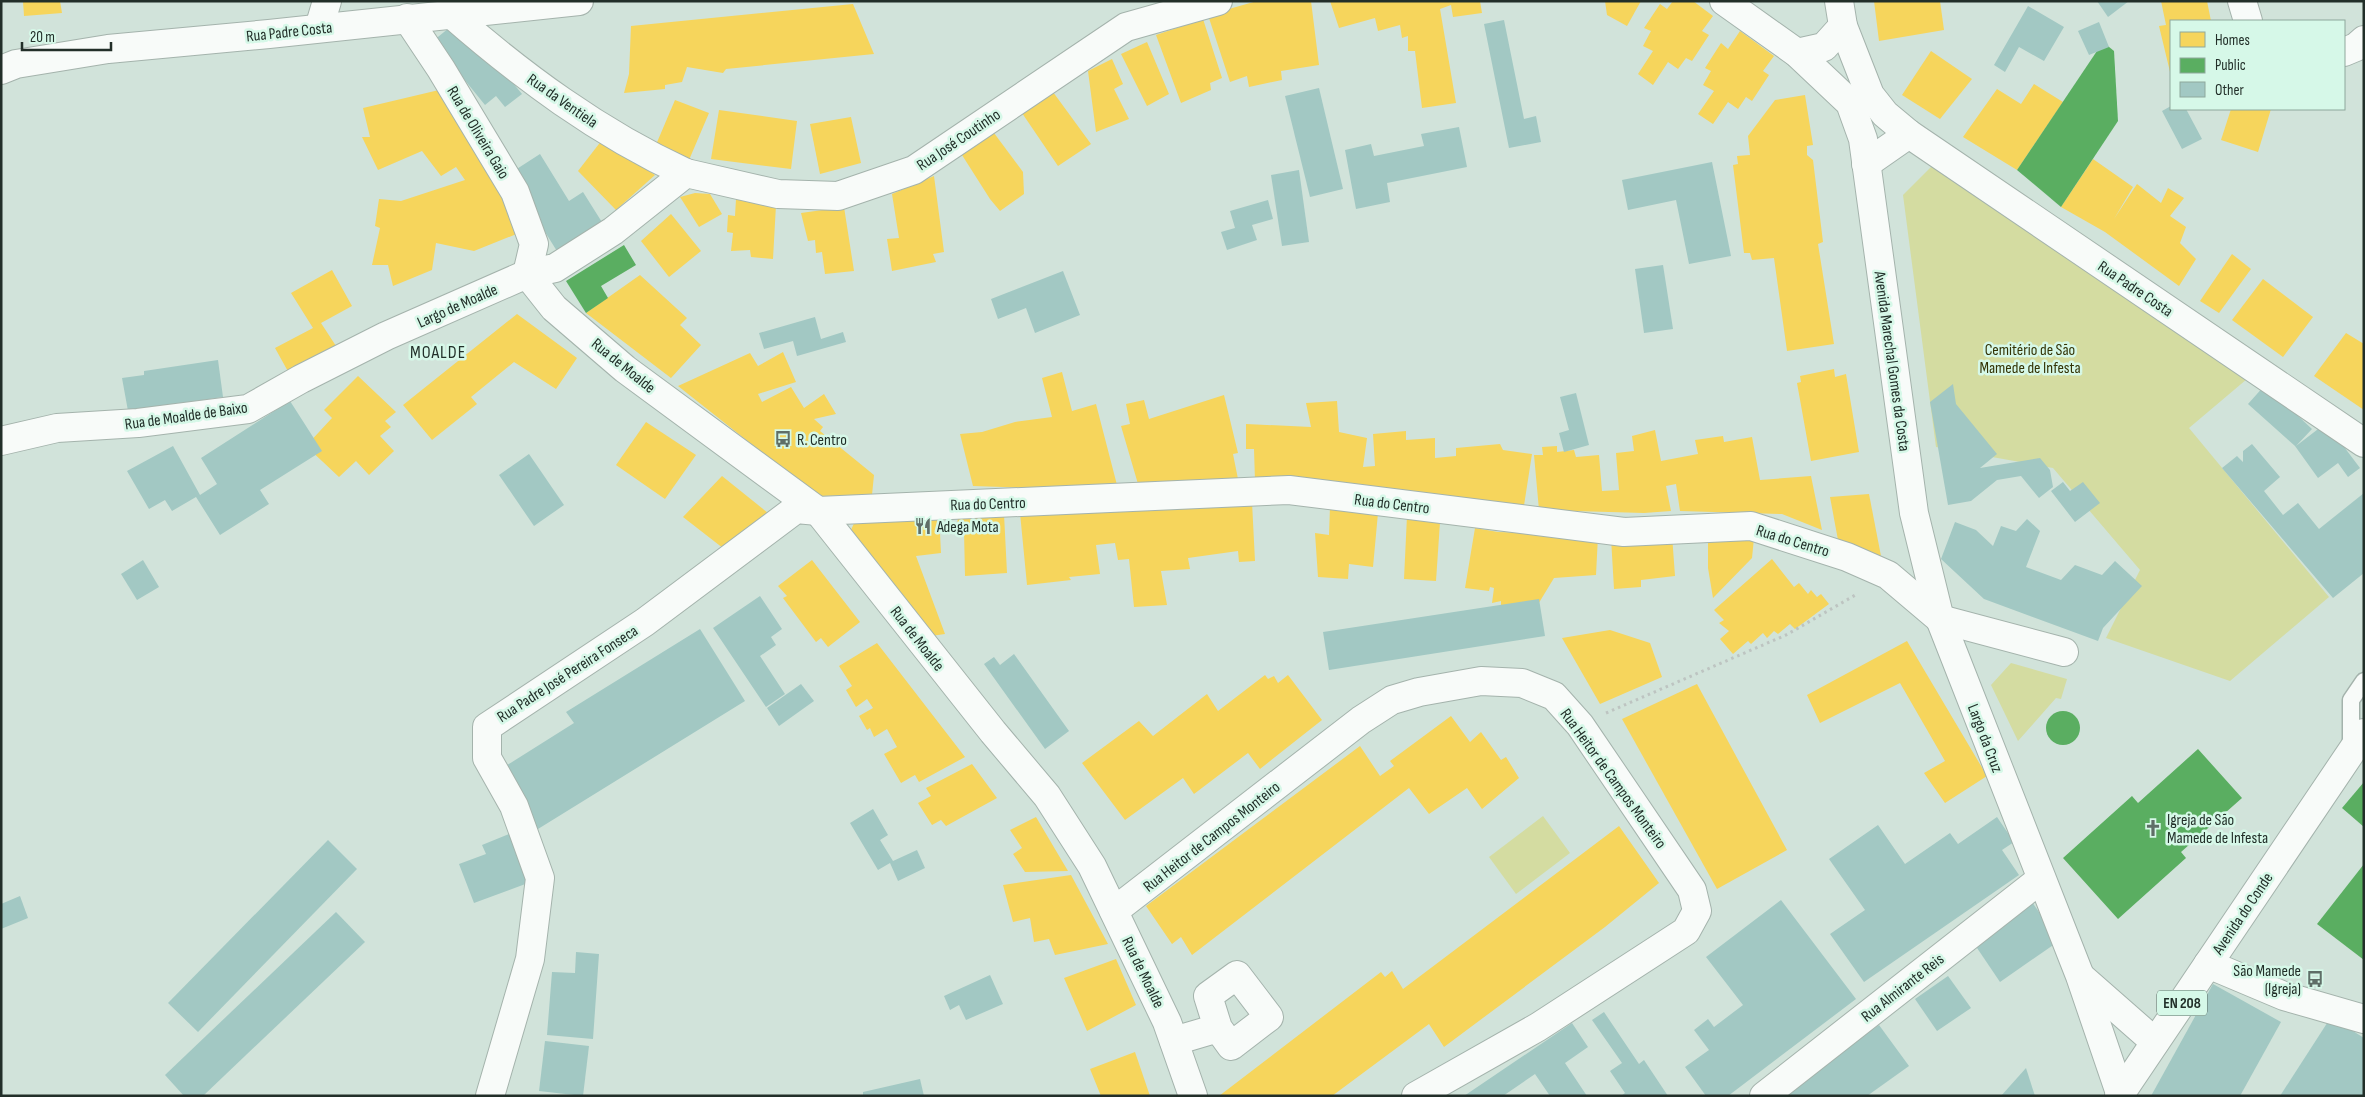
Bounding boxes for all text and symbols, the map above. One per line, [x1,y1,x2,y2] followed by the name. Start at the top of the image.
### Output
[245,19,333,46] street label: Rua Padre Costa
[22,20,111,52] scale bar
[2170,20,2345,110] legend
[30,28,55,47] text: 20 m
[2215,31,2250,50] text: Homes
[2215,56,2246,75] text: Public
[523,70,601,132] street label: Rua da Ventiela
[2215,81,2244,100] text: Other
[443,83,513,183] street label: Rua de Oliveira Gaio
[913,105,1004,175] street label: Rua José Coutinho
[2094,257,2176,321] street label: Rua Padre Costa
[1869,269,1914,452] street label: Avenida Marechal Gomes da Costa
[415,280,501,332] street label: Largo de Moalde
[587,335,659,398] street label: Rua de Moalde
[1979,341,2081,378] park label: Cemitério de São Mamede de Infesta
[410,342,466,363] district label: MOALDE
[124,398,249,434] street label: Rua de Moalde de Baixo
[773,429,793,449] bus stop icon: R. Centro
[797,431,847,450] place label: R. Centro
[1353,490,1430,519] street label: Rua do Centro
[950,494,1026,515] street label: Rua do Centro
[913,516,933,536] restaurant icon: Adega Mota
[936,518,999,537] place label: Adega Mota
[1754,521,1831,562] street label: Rua do Centro
[886,603,948,675] street label: Rua de Moalde
[494,622,642,727] street label: Rua Padre José Pereira Fonseca
[1963,702,2006,776] street label: Largo da Cruz
[1556,705,1670,853] street label: Rua Heitor de Campos Monteiro
[1140,778,1284,896] street label: Rua Heitor de Campos Monteiro
[2167,811,2268,848] place label: Igreja de São Mamede de Infesta
[2143,818,2163,838] church icon: Igreja de São Mamede de Infesta
[2208,869,2278,959] street label: Avenida do Conde
[1117,934,1168,1011] street label: Rua de Moalde
[1858,950,1948,1026] street label: Rua Almirante Reis
[2233,962,2301,999] place label: São Mamede (Igreja)
[2305,969,2325,989] bus stop icon: São Mamede (Igreja)
[2157,990,2207,1016] road number: EN 208

